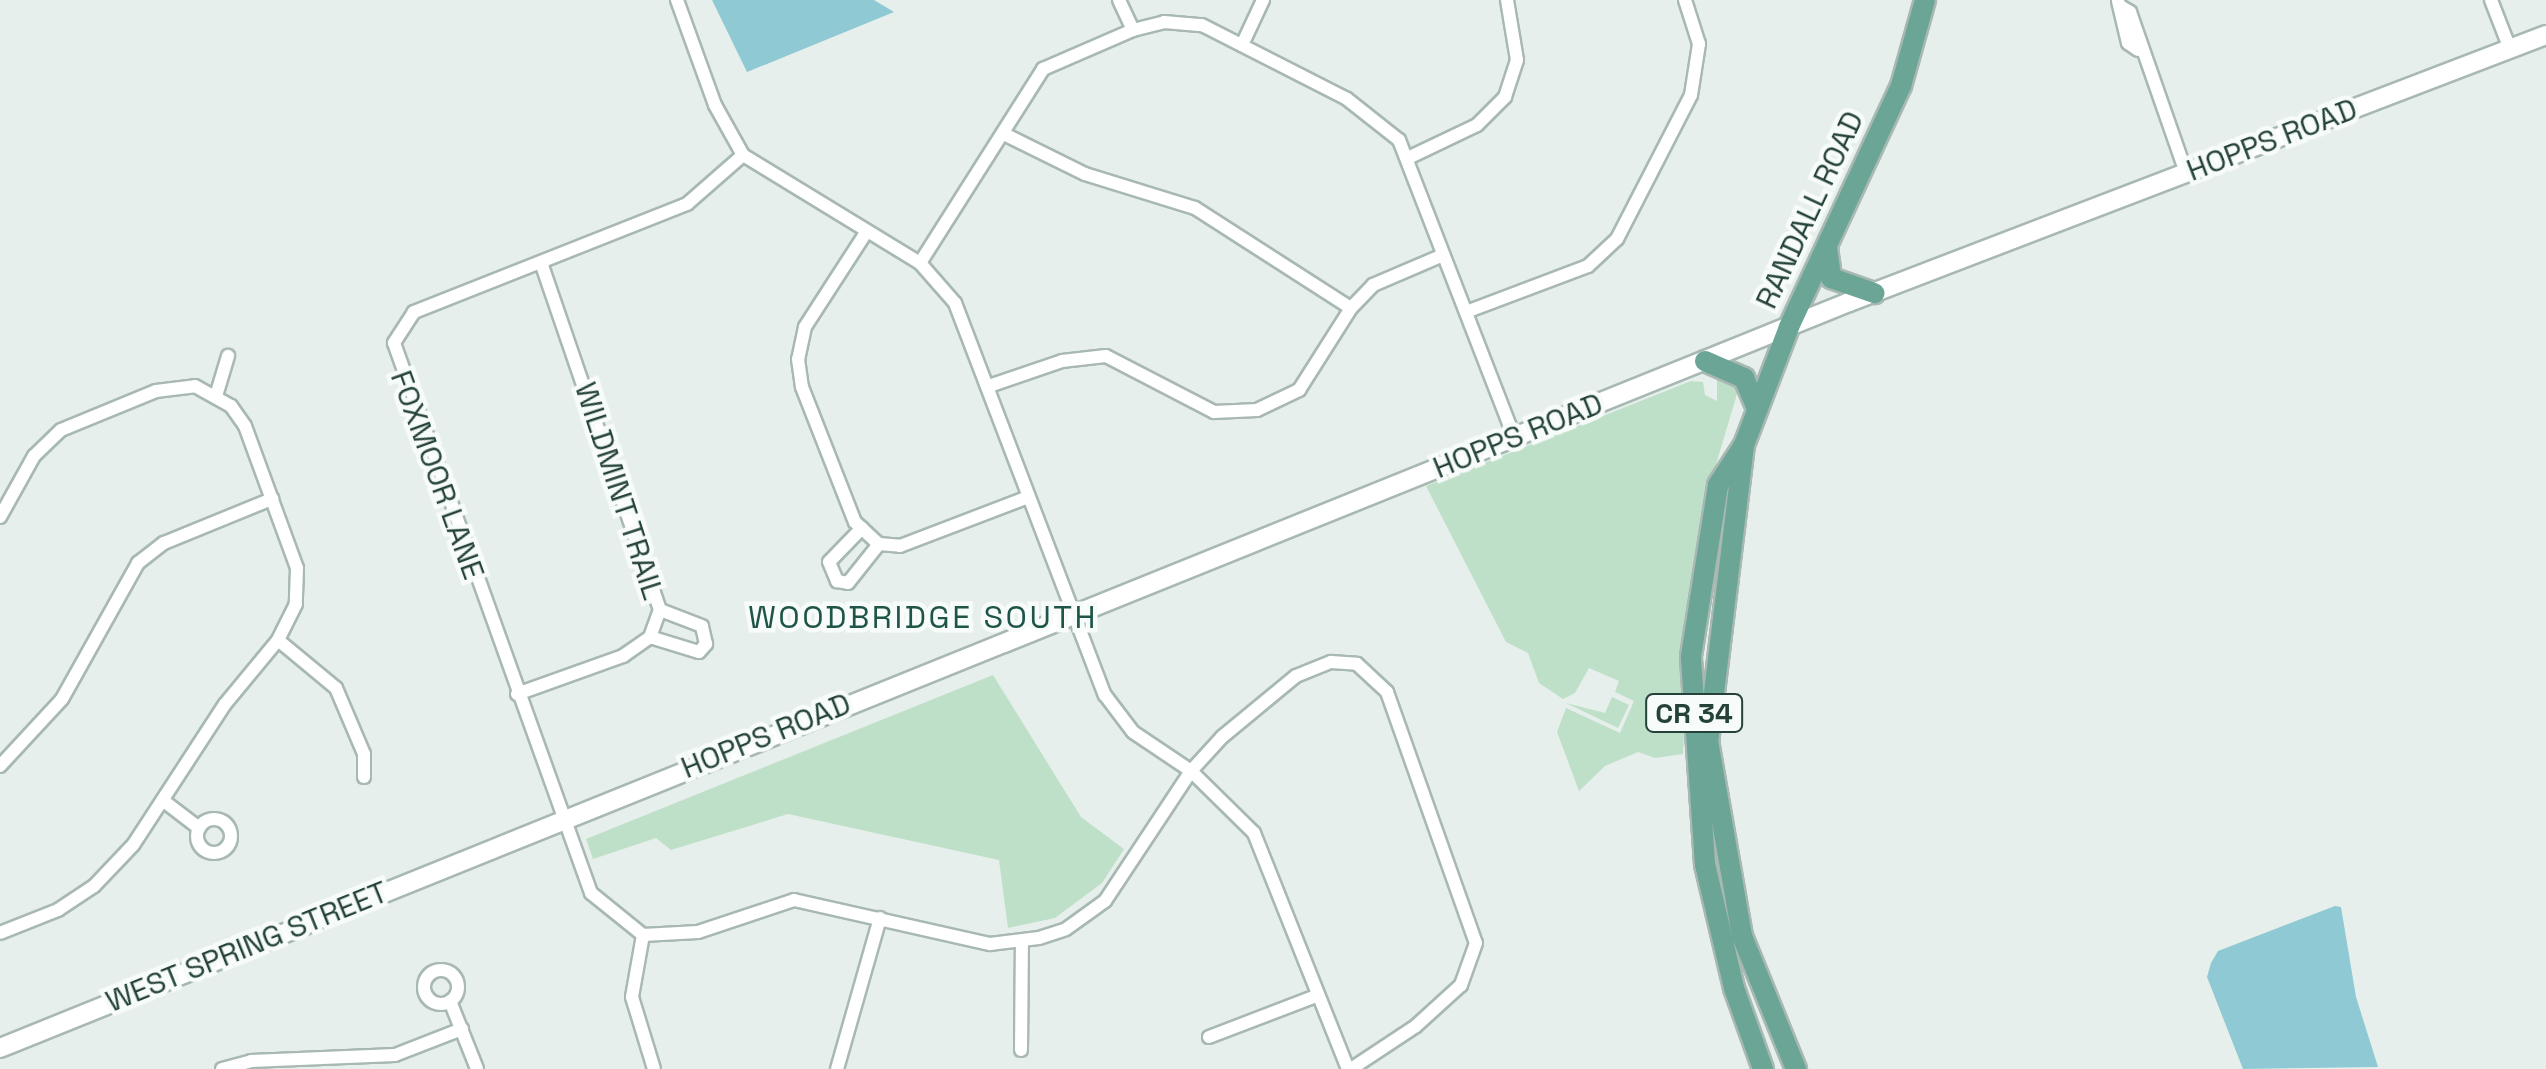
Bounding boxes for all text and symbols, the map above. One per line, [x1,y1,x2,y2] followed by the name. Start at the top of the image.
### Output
[2182,91,2362,189] street label: HOPPS ROAD
[1748,105,1872,315] street label: RANDALL ROAD
[383,366,491,584] street label: FOXMOOR LANE
[567,377,671,605] street label: WILDMINT TRAIL
[1428,386,1608,486] street label: HOPPS ROAD
[748,598,1098,636] district label: WOODBRIDGE SOUTH
[676,686,856,786] street label: HOPPS ROAD
[1644,690,1744,736] road number: CR 34
[100,874,394,1020] street label: WEST SPRING STREET

